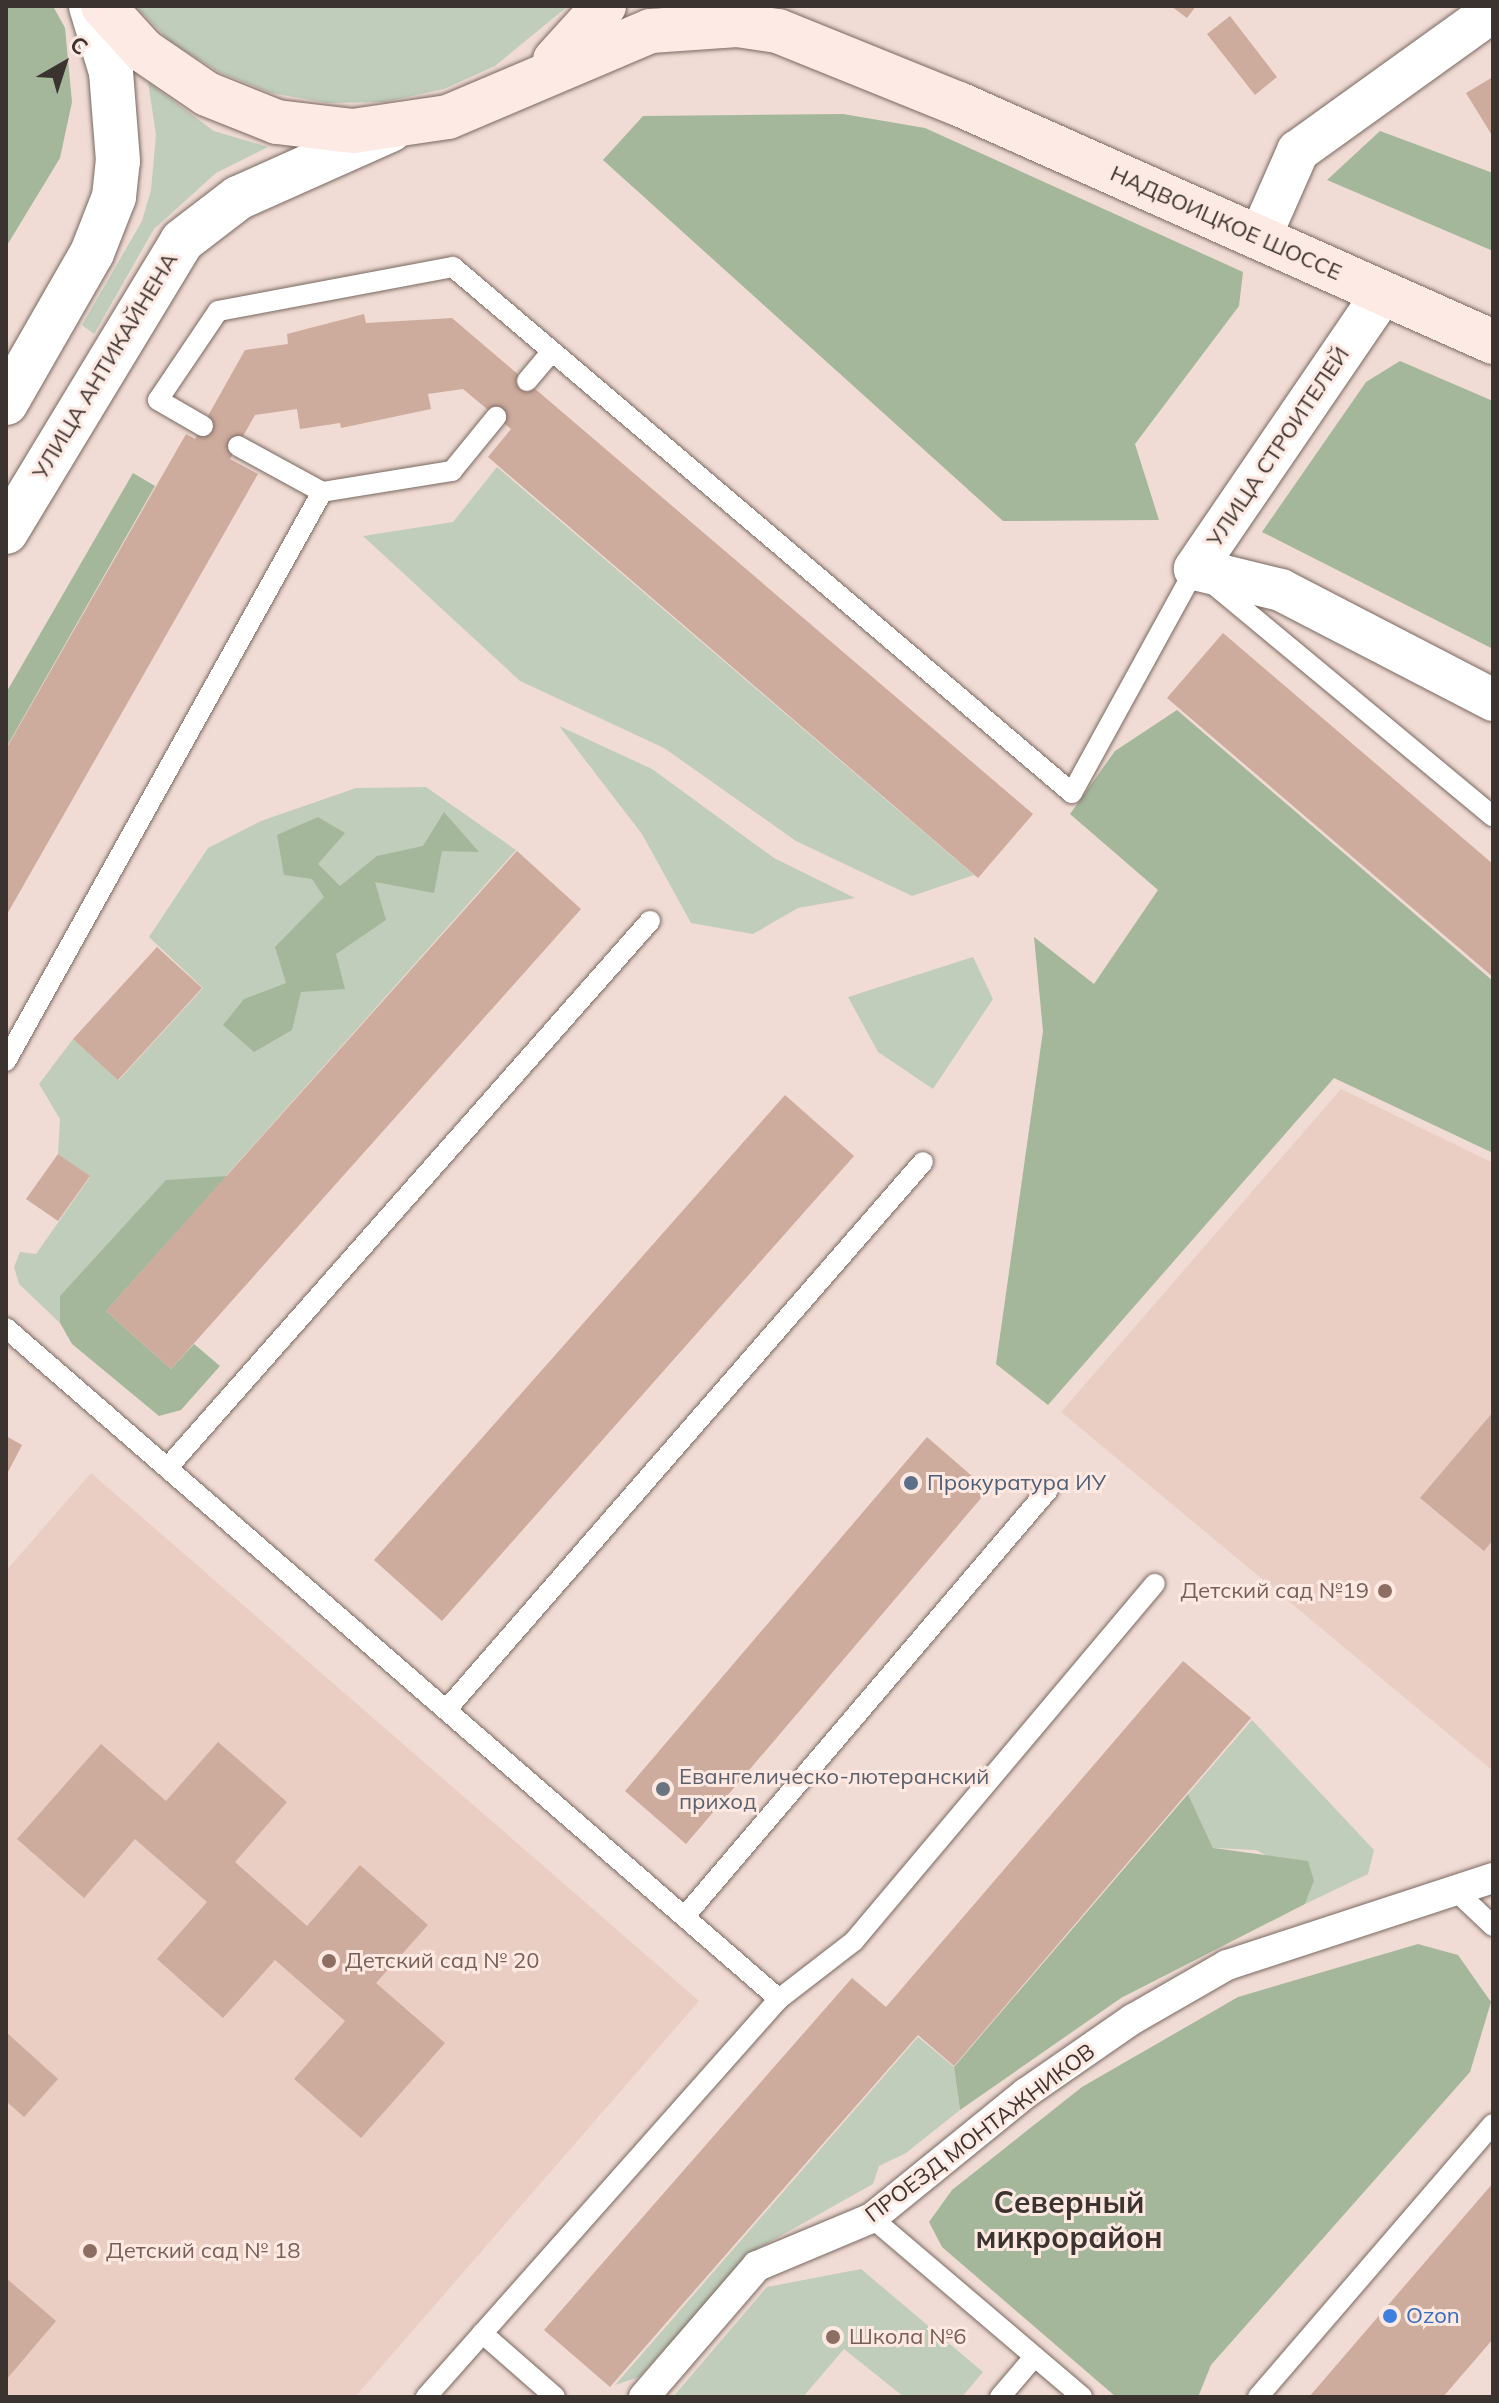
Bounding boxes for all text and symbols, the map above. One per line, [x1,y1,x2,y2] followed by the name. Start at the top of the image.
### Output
[24,24,104,104] north arrow
[64,30,94,61] text: С
[1106,160,1346,286] street label: НАДВОИЦКОЕ ШОССЕ
[27,248,183,484] street label: УЛИЦА АНТИКАЙНЕНА
[1201,342,1355,552] street label: УЛИЦА СТРОИТЕЛЕЙ
[927,1470,1106,1496] place label: Прокуратура ИУ
[902,1474,920,1492] marker: Прокуратура ИУ
[1180,1578,1369,1604] place label: Детский сад №19
[1376,1582,1394,1600] marker: Детский сад №19
[679,1763,989,1814] place label: Евангелическо-лютеранский приход
[654,1780,672,1798] marker: Евангелическо-лютеранский приход
[345,1948,539,1974] place label: Детский сад № 20
[320,1952,338,1970] marker: Детский сад № 20
[860,2038,1100,2228] street label: ПРОЕЗД МОНТАЖНИКОВ
[976,2184,1162,2254] district label: Северный микрорайон
[106,2238,300,2264] place label: Детский сад № 18
[81,2242,99,2260] marker: Детский сад № 18
[1406,2303,1460,2329] place label: Ozon
[1381,2307,1399,2325] marker: Ozon
[849,2324,966,2350] place label: Школа №6
[824,2328,842,2346] marker: Школа №6

